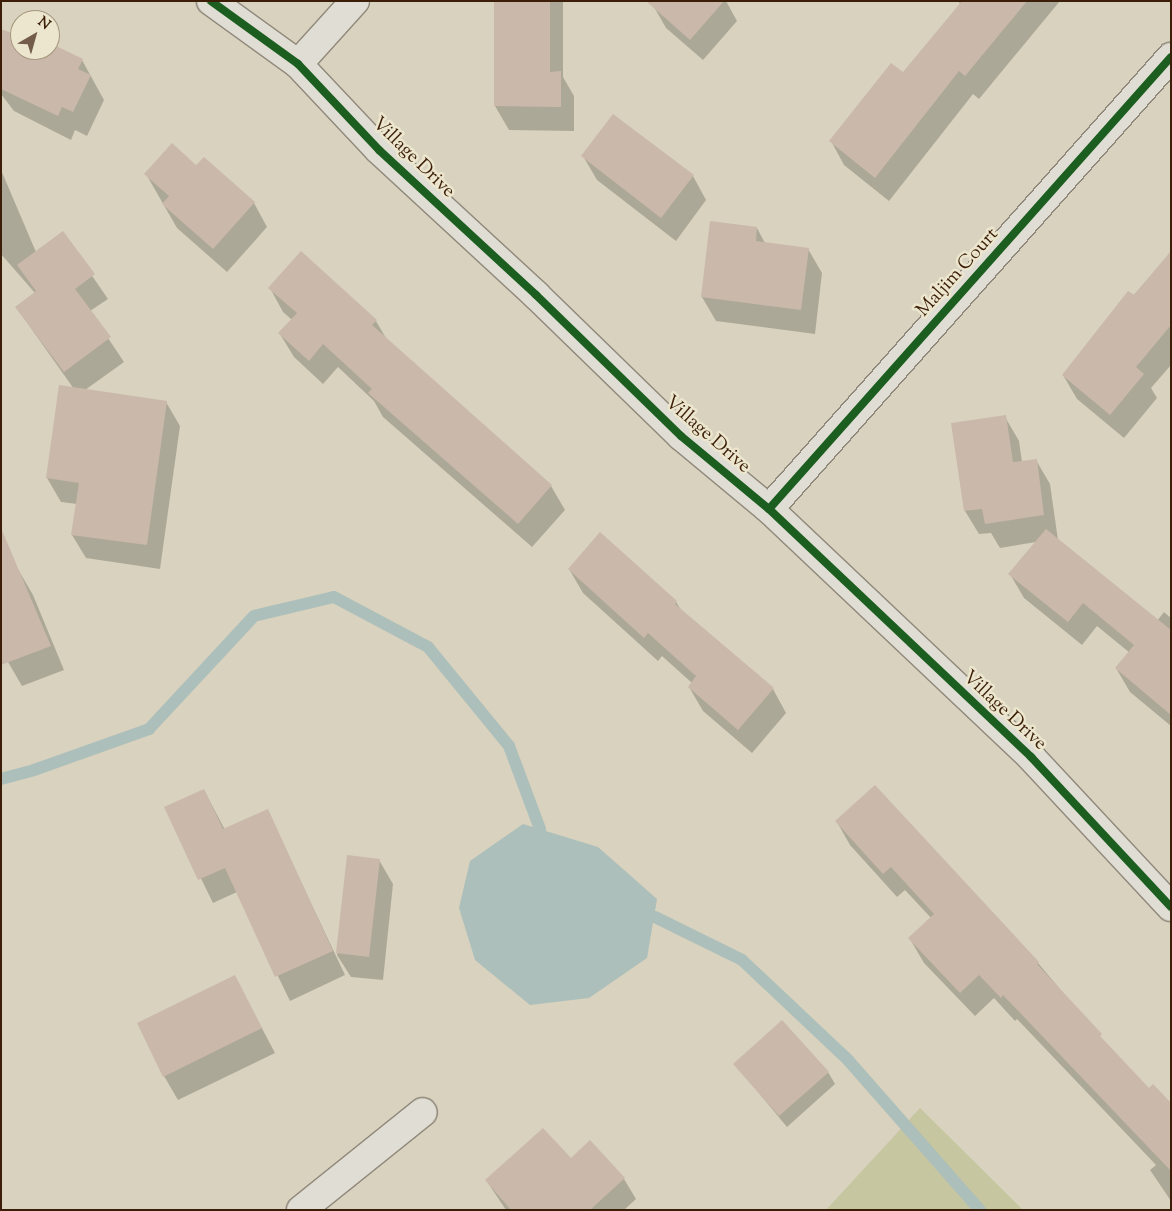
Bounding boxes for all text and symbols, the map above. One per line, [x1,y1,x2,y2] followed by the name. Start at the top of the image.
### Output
[10,10,60,60] north arrow
[33,13,54,35] text: N
[367,113,459,203] street label: Village Drive
[912,224,1004,322] street label: Maljim Court
[659,391,755,479] street label: Village Drive
[957,666,1051,756] street label: Village Drive

